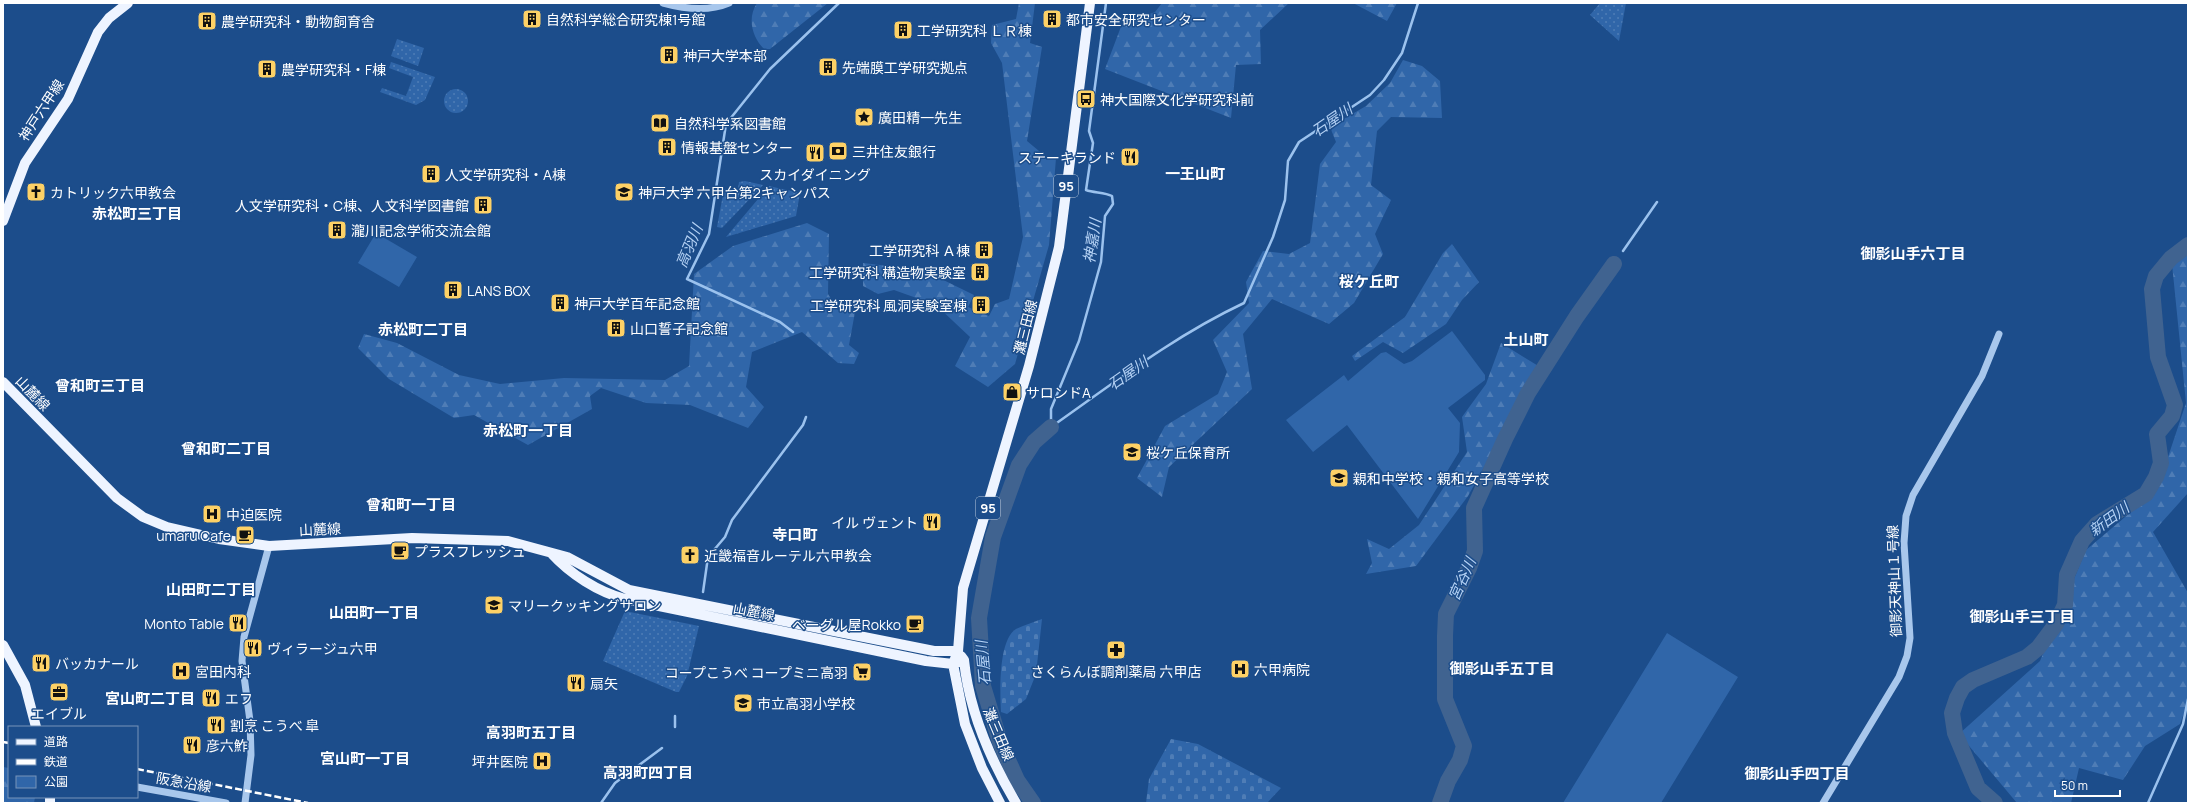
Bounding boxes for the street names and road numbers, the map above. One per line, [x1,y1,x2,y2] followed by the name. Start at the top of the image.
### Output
[14,75,68,145] street label: 神戸六甲線
[1054,175,1078,197] road number: 95
[1009,298,1041,356] street label: 灘三田線
[12,371,54,415] street label: 山麓線
[976,497,1000,519] road number: 95
[299,518,341,540] street label: 山麓線
[1883,525,1905,637] street label: 御影天神山１号線
[732,598,776,624] street label: 山麓線
[979,705,1019,763] street label: 灘三田線
[155,768,213,796] street label: 阪急沿線

